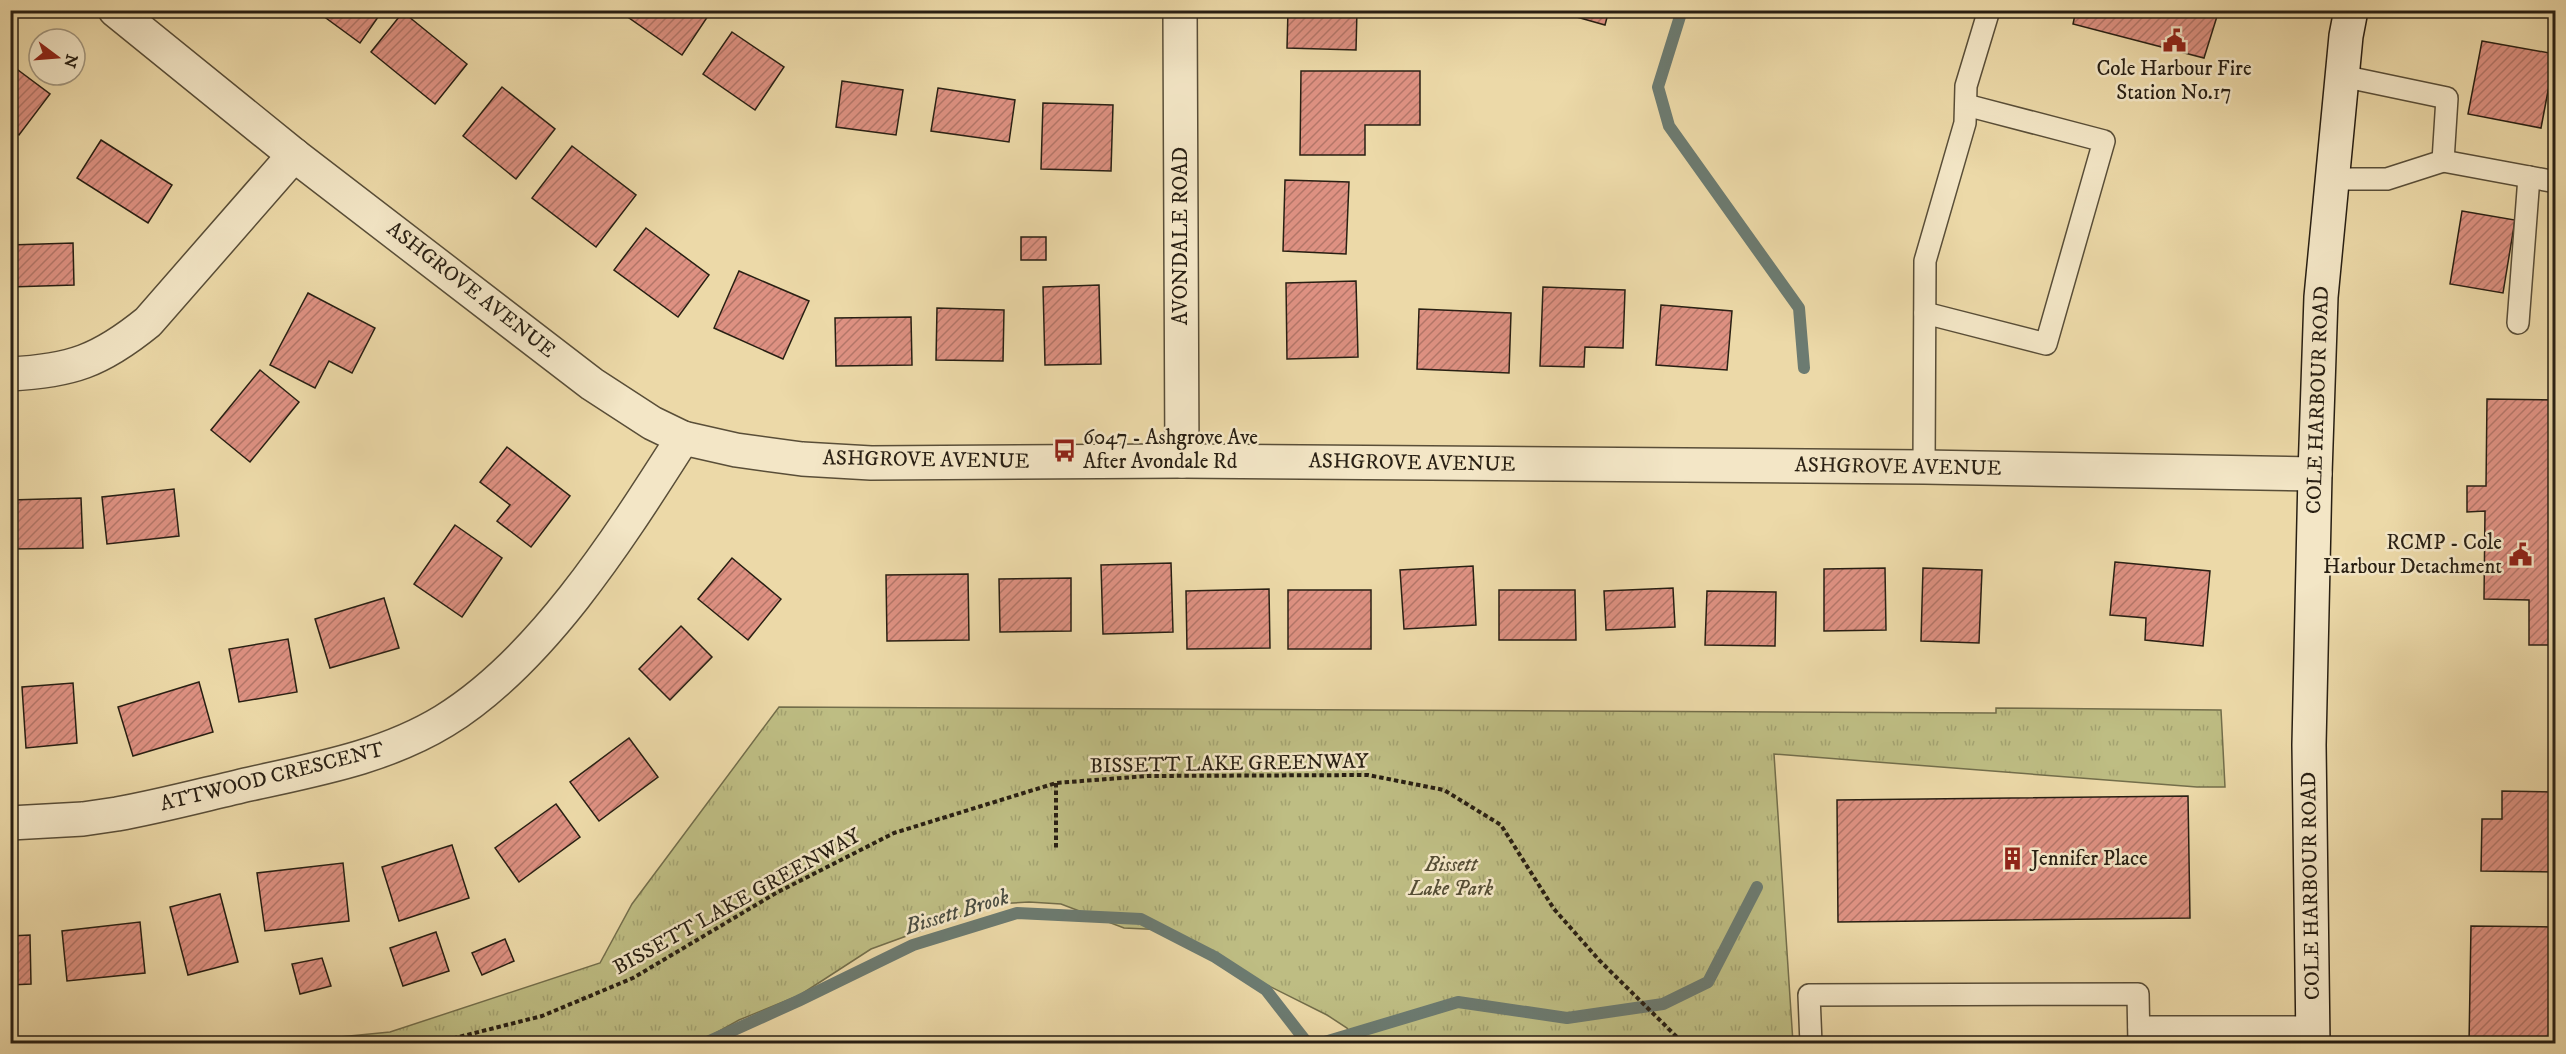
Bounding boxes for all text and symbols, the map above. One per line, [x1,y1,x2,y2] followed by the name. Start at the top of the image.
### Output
[27,27,87,87] north arrow
[2161,28,2187,54] public building icon: Cole Harbour Fire Station No.17
[59,52,82,70] text: N
[2096,56,2252,106] place label: Cole Harbour Fire Station No.17
[1168,147,1194,325] street label: AVONDALE ROAD
[382,216,561,364] street label: ASHGROVE AVENUE
[2301,285,2335,515] street label: COLE HARBOUR ROAD
[1083,425,1258,475] place label: 6047 - Ashgrove Ave After Avondale Rd
[1052,437,1078,463] bus stop icon: 6047 - Ashgrove Ave After Avondale Rd
[822,445,1030,475] street label: ASHGROVE AVENUE
[1308,448,1516,478] street label: ASHGROVE AVENUE
[1794,452,2002,482] street label: ASHGROVE AVENUE
[2323,530,2502,580] place label: RCMP - Cole Harbour Detachment
[2507,542,2533,568] public building icon: RCMP - Cole Harbour Detachment
[157,737,387,817] street label: ATTWOOD CRESCENT
[1089,749,1369,779] street label: BISSETT LAKE GREENWAY
[2296,772,2326,1000] street label: COLE HARBOUR ROAD
[609,823,866,981] street label: BISSETT LAKE GREENWAY
[2000,846,2026,872] building icon: Jennifer Place
[2029,846,2148,872] place label: Jennifer Place
[1408,852,1494,902] park label: Bissett Lake Park
[901,883,1013,941] water label: Bissett Brook

